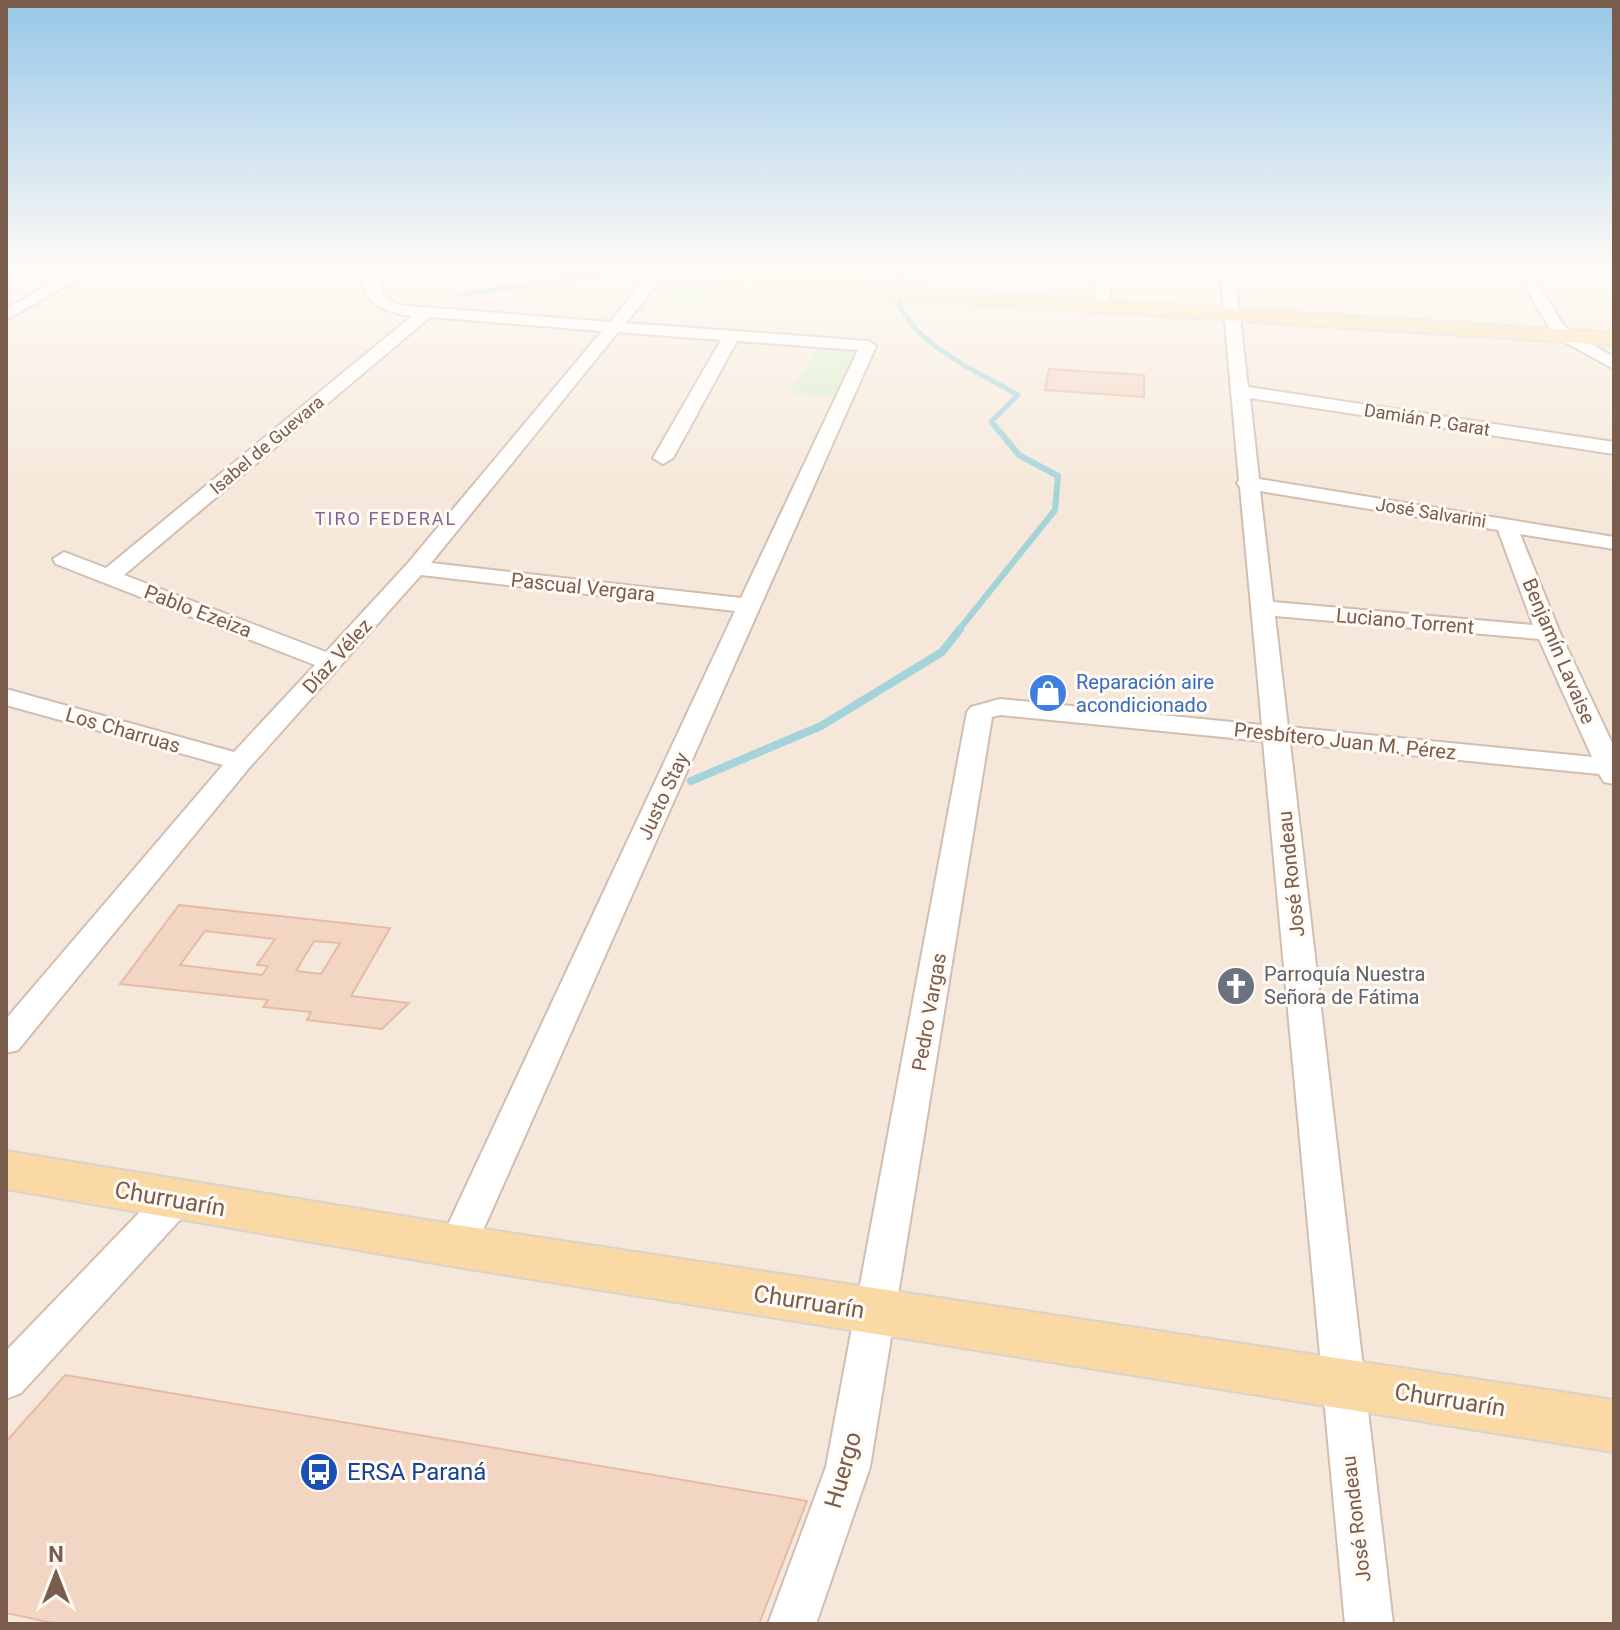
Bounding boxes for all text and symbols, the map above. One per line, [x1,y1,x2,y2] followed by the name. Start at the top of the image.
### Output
[205,391,328,498] street label: Isabel de Guevara
[1363,399,1492,440] street label: Damián P. Garat
[1374,493,1488,532] street label: José Salvarini
[315,508,457,529] district label: TIRO FEDERAL
[510,567,656,607] street label: Pascual Vergara
[1517,575,1601,727] street label: Benjamín Lavaise
[141,580,255,642] street label: Pablo Ezeiza
[1335,603,1475,639] street label: Luciano Torrent
[297,614,377,698] street label: Díaz Vélez
[1076,670,1214,717] place label: Reparación aire acondicionado
[1027,672,1069,714] shop icon: Reparación aire acondicionado
[63,702,183,758] street label: Los Charruas
[1233,717,1457,765] street label: Presbítero Juan M. Pérez
[632,748,694,844] street label: Justo Stay
[1272,810,1310,938] street label: José Rondeau
[907,951,951,1073] street label: Pedro Vargas
[1264,962,1425,1009] place label: Parroquía Nuestra Señora de Fátima
[1215,965,1257,1007] church icon: Parroquía Nuestra Señora de Fátima
[112,1175,228,1223] street label: Churruarín
[752,1279,866,1325] street label: Churruarín
[1393,1377,1507,1423] street label: Churruarín
[819,1429,867,1511] street label: Huergo
[298,1451,340,1493] bus stop icon: ERSA Paraná
[1336,1455,1376,1583] street label: José Rondeau
[347,1458,486,1486] place label: ERSA Paraná
[16,1534,96,1614] north arrow
[48,1542,64,1567] text: N

